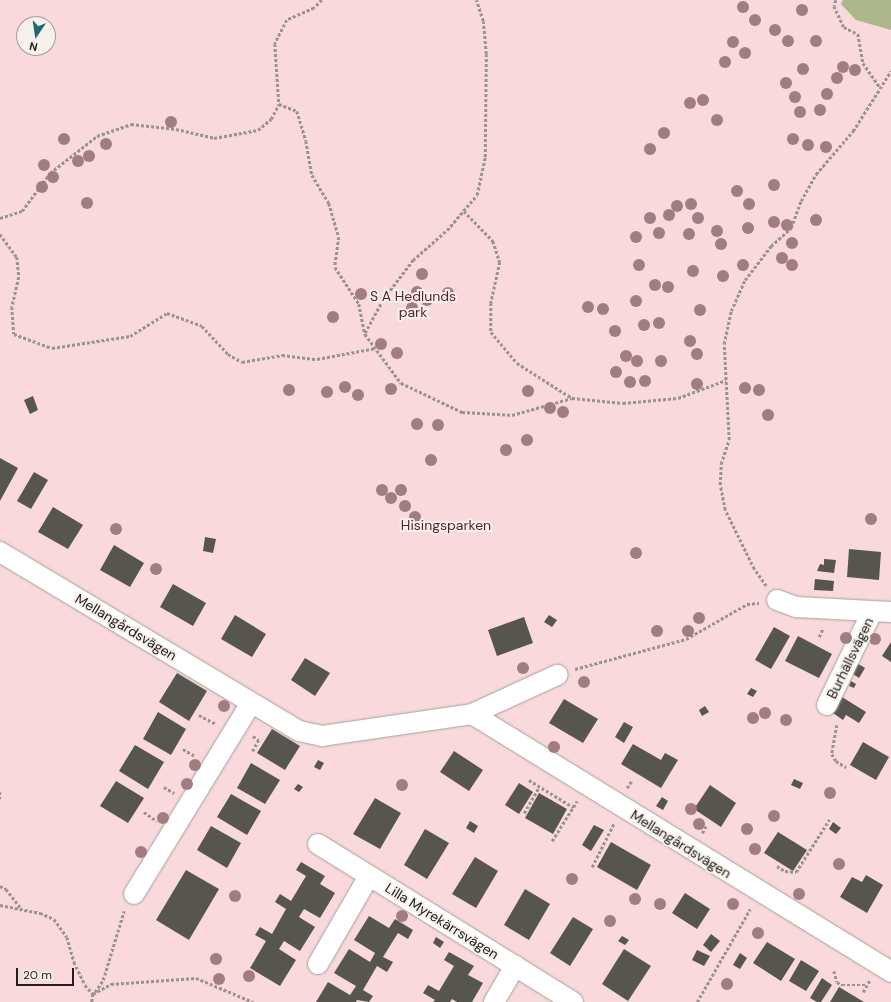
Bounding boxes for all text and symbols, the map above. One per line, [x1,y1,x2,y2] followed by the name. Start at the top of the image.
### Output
[16,16,56,56] north arrow
[28,39,39,54] text: N
[370,288,456,320] park label: S A Hedlunds park
[401,517,491,533] park label: Hisingsparken
[72,590,180,664] street label: Mellangårdsvägen
[823,615,877,701] street label: Burhällsvägen
[628,806,734,882] street label: Mellangårdsvägen
[382,879,502,963] street label: Lilla Myrekärrsvägen
[18,960,76,986] scale bar
[23,967,52,983] text: 20 m

